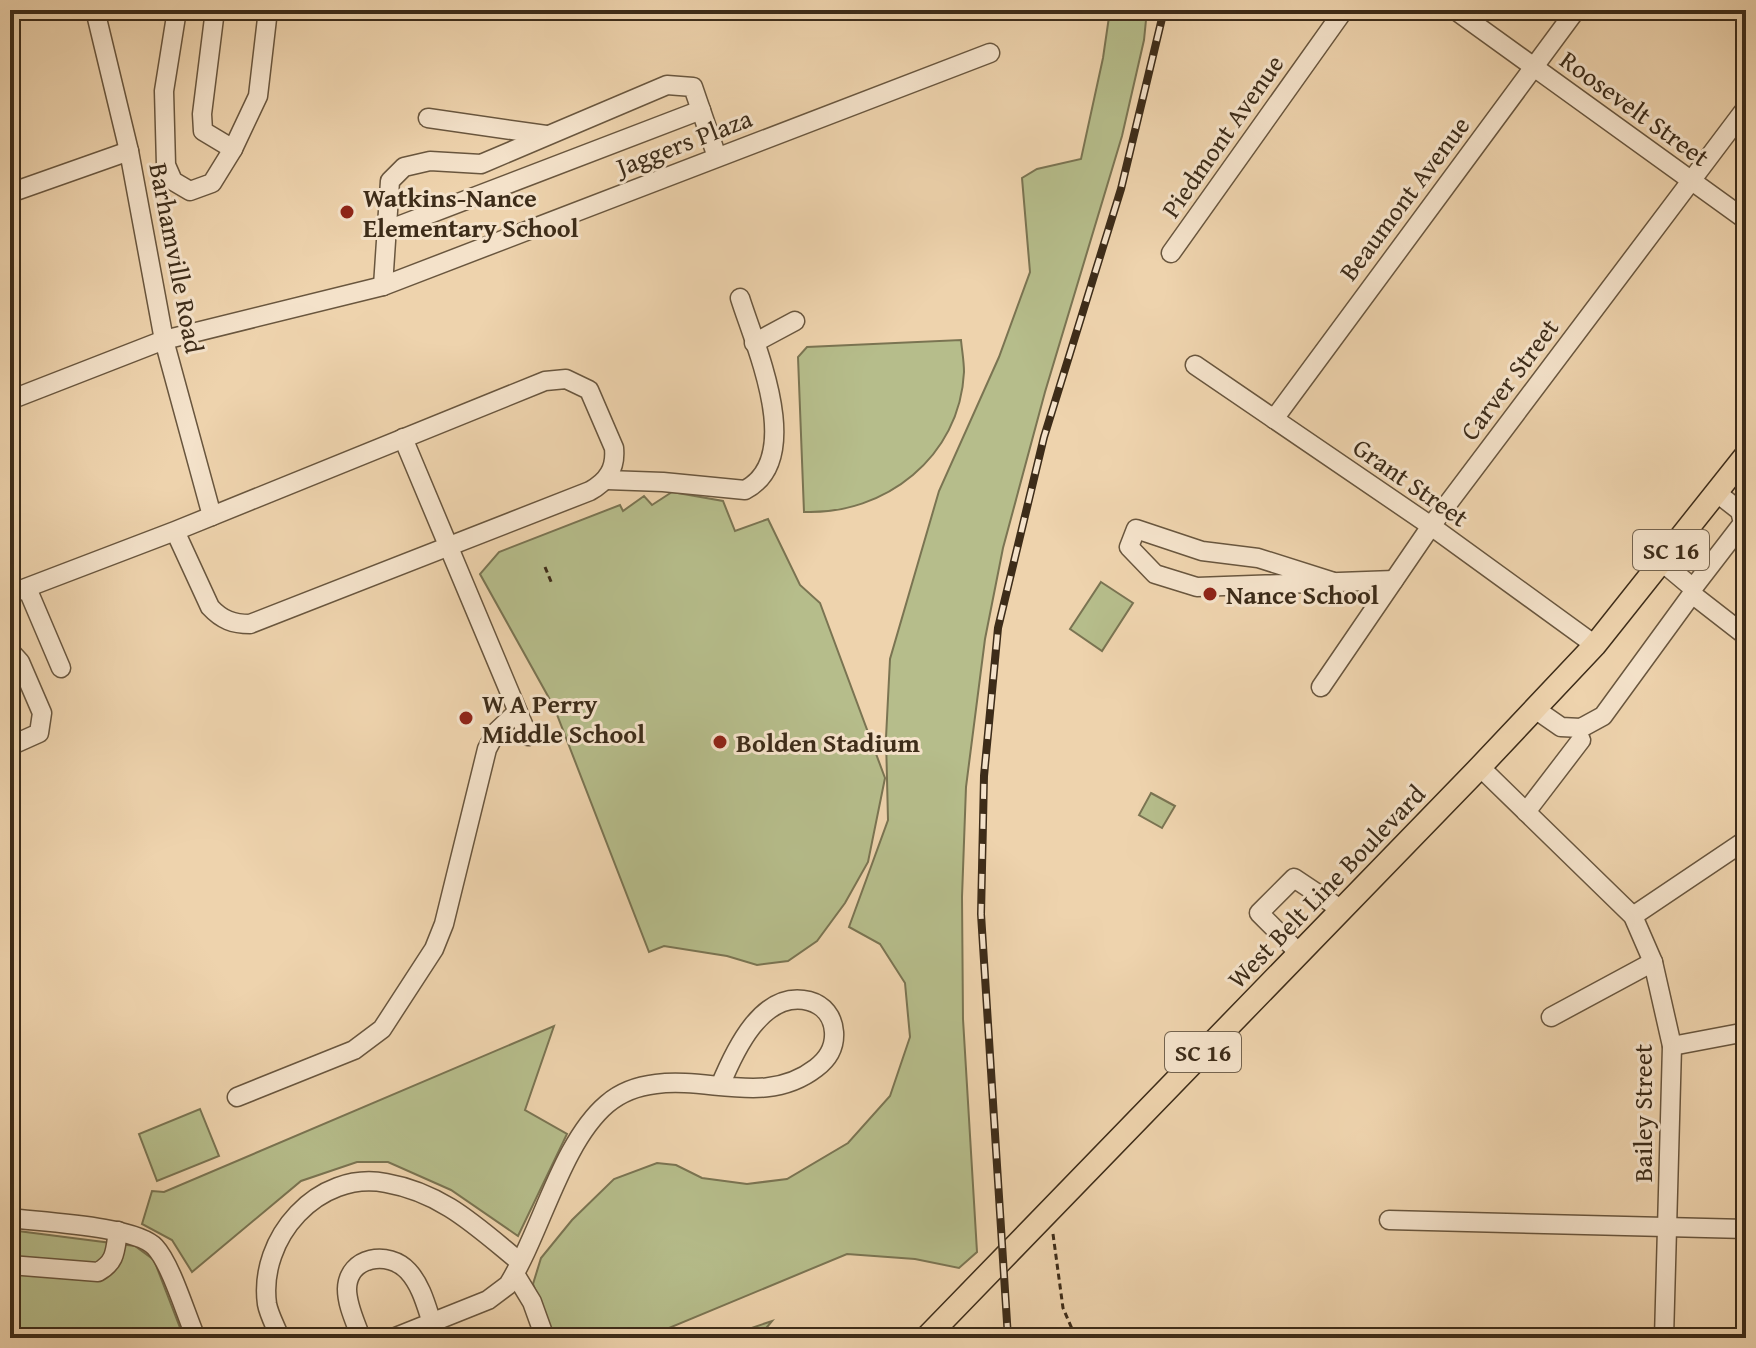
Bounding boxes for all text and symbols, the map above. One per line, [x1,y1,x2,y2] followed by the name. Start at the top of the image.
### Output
[1552,40,1718,176] street label: Roosevelt Street
[1151,46,1293,226] street label: Piedmont Avenue
[608,98,758,187] street label: Jaggers Plaza
[1329,108,1479,288] street label: Beaumont Avenue
[139,160,215,357] street label: Barhamville Road
[363,178,579,247] place label: Watkins-Nance Elementary School
[338,203,356,221] marker: Watkins-Nance Elementary School
[1450,310,1568,448] street label: Carver Street
[1345,428,1477,536] street label: Grant Street
[1633,530,1709,570] road number: SC 16
[1226,575,1379,614] place label: Nance School
[1201,585,1219,603] marker: Nance School
[482,684,645,753] place label: W A Perry Middle School
[457,709,475,727] marker: W A Perry Middle School
[736,723,920,762] place label: Bolden Stadium
[711,733,729,751] marker: Bolden Stadium
[1218,775,1434,997] street label: West Belt Line Boulevard
[1165,1032,1241,1072] road number: SC 16
[1623,1044,1662,1182] street label: Bailey Street

